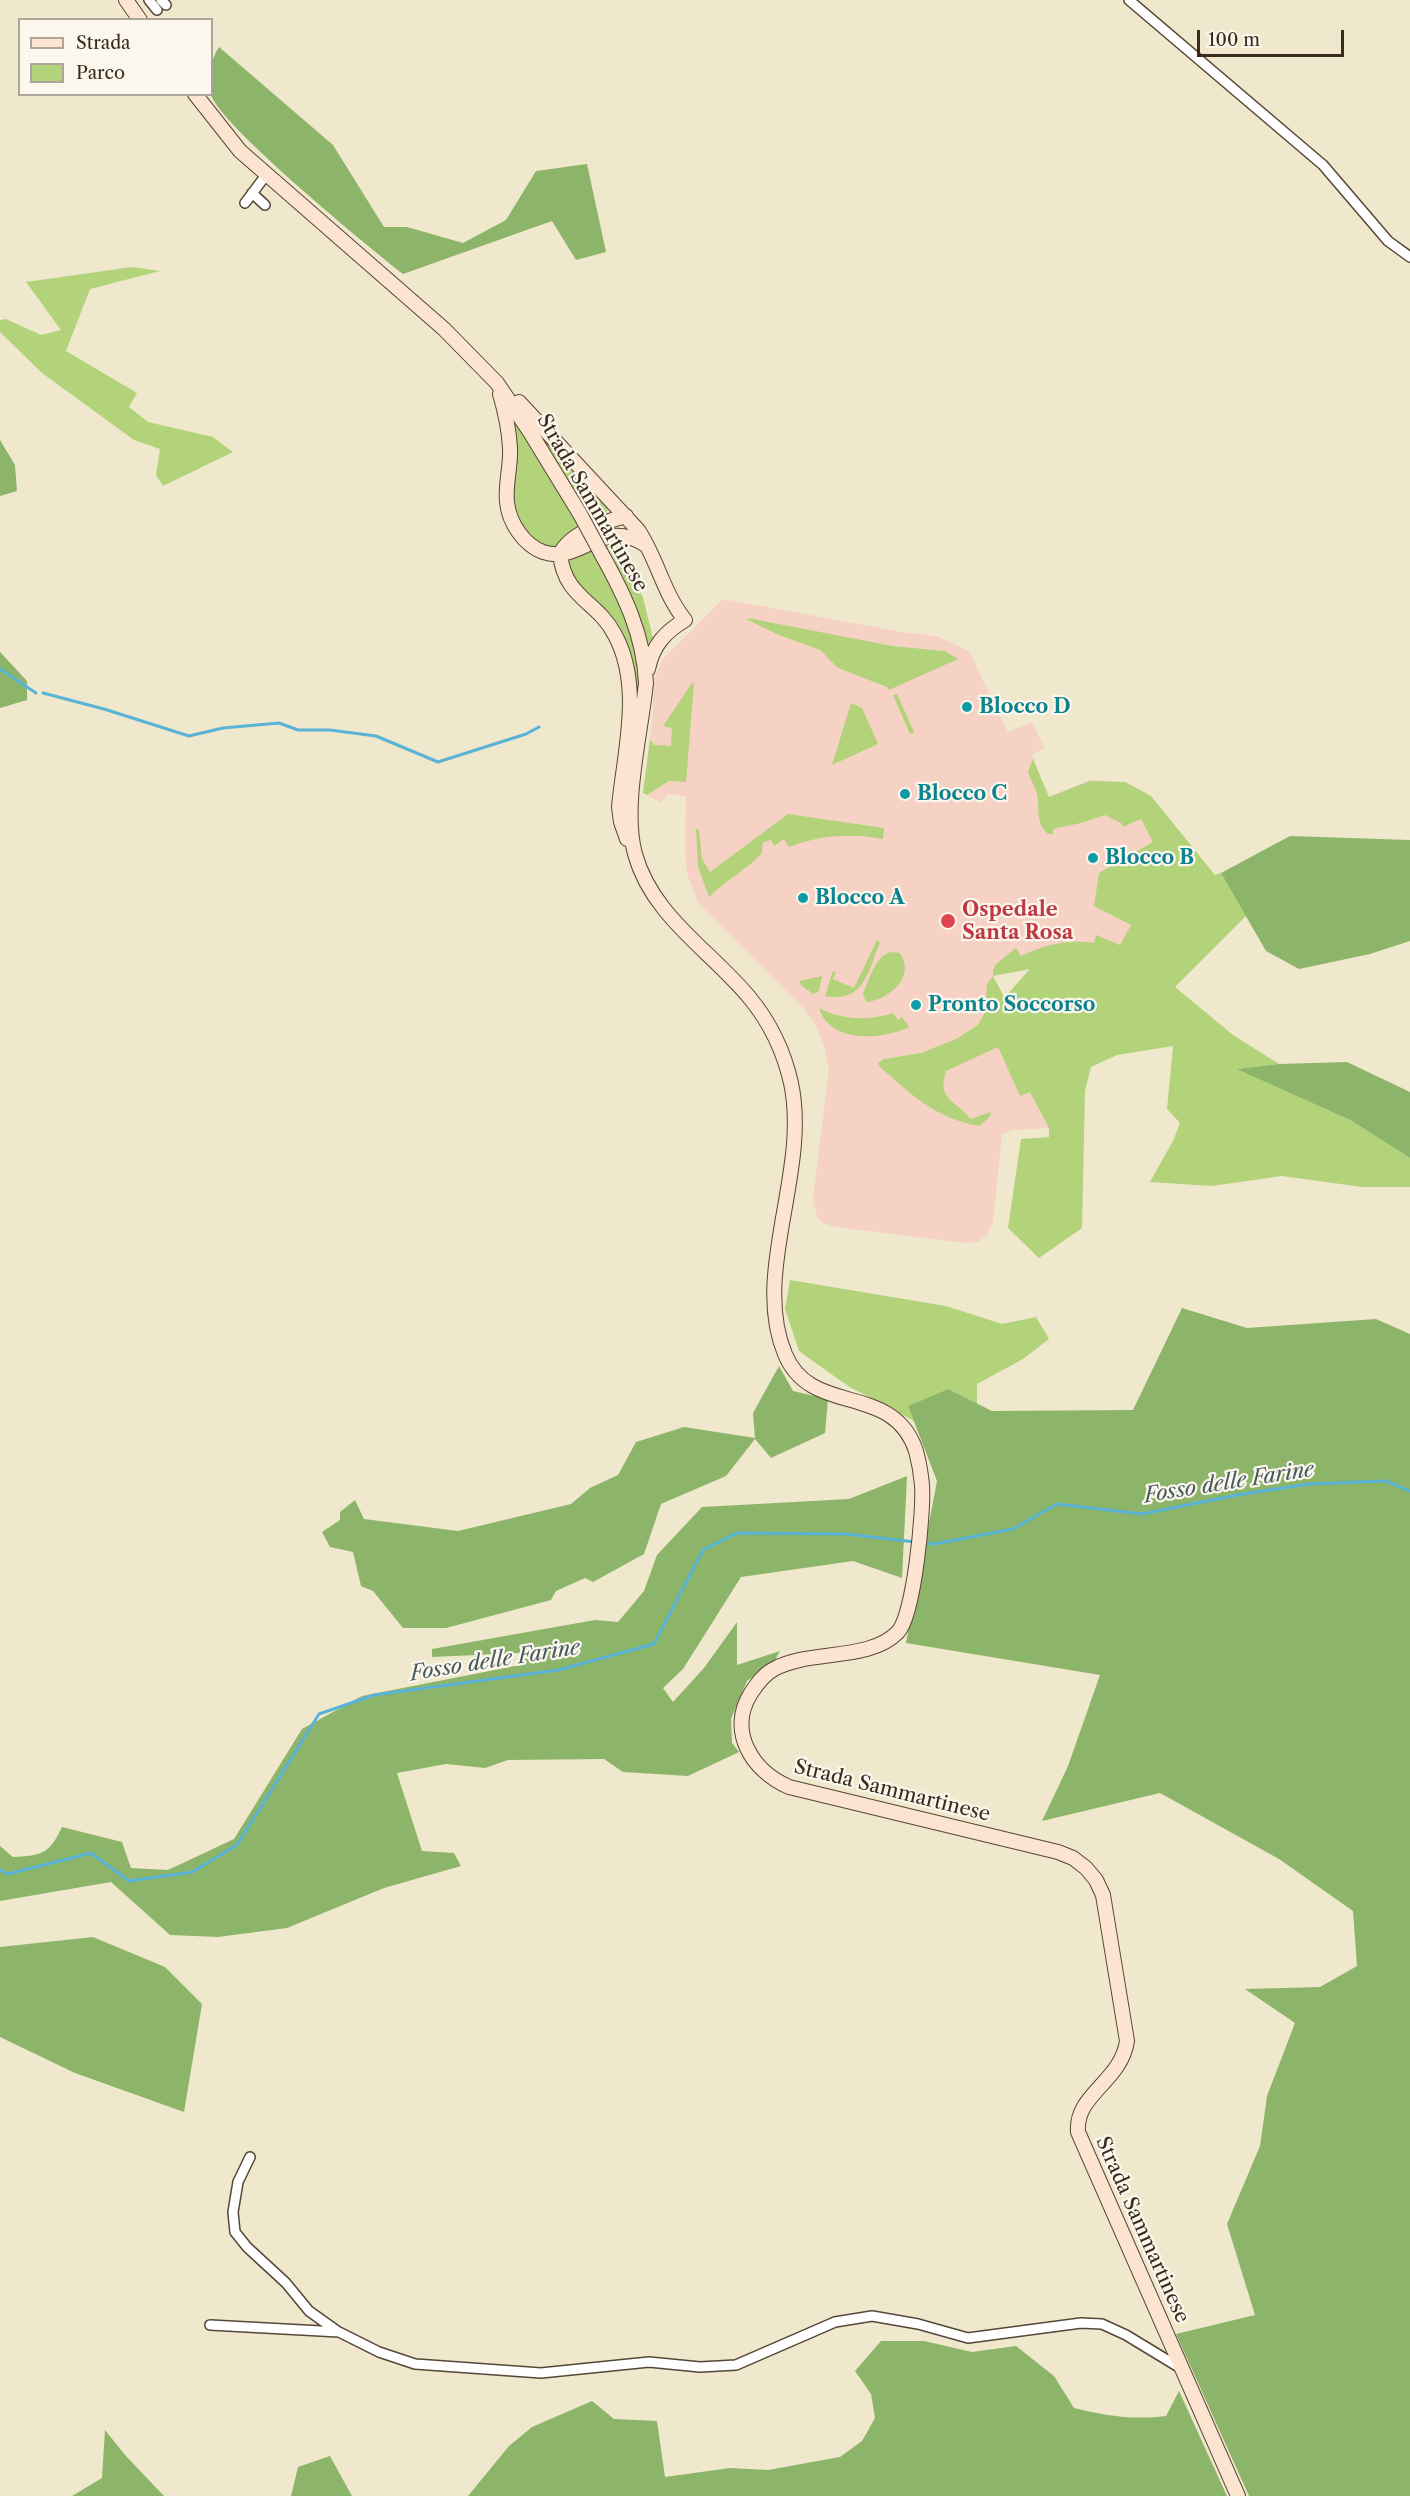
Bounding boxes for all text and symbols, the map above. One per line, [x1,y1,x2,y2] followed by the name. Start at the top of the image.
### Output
[18,18,213,96] legend
[1200,18,1347,56] scale bar
[1208,29,1260,51] text: 100 m
[76,32,131,54] text: Strada
[76,62,125,84] text: Parco
[531,410,653,596] street label: Strada Sammartinese
[979,695,1071,719] place label: Blocco D
[960,700,974,714] marker: Blocco D
[917,782,1007,806] place label: Blocco C
[898,787,912,801] marker: Blocco C
[1105,846,1194,870] place label: Blocco B
[1086,851,1100,865] marker: Blocco B
[815,886,905,910] place label: Blocco A
[796,891,810,905] marker: Blocco A
[962,898,1073,945] place label: Ospedale Santa Rosa
[939,912,957,930] marker: Ospedale Santa Rosa
[928,993,1095,1017] place label: Pronto Soccorso
[909,998,923,1012] marker: Pronto Soccorso
[1142,1457,1316,1509] water label: Fosso delle Farine
[408,1635,582,1687] water label: Fosso delle Farine
[791,1755,993,1827] street label: Strada Sammartinese
[1090,2133,1194,2327] street label: Strada Sammartinese

